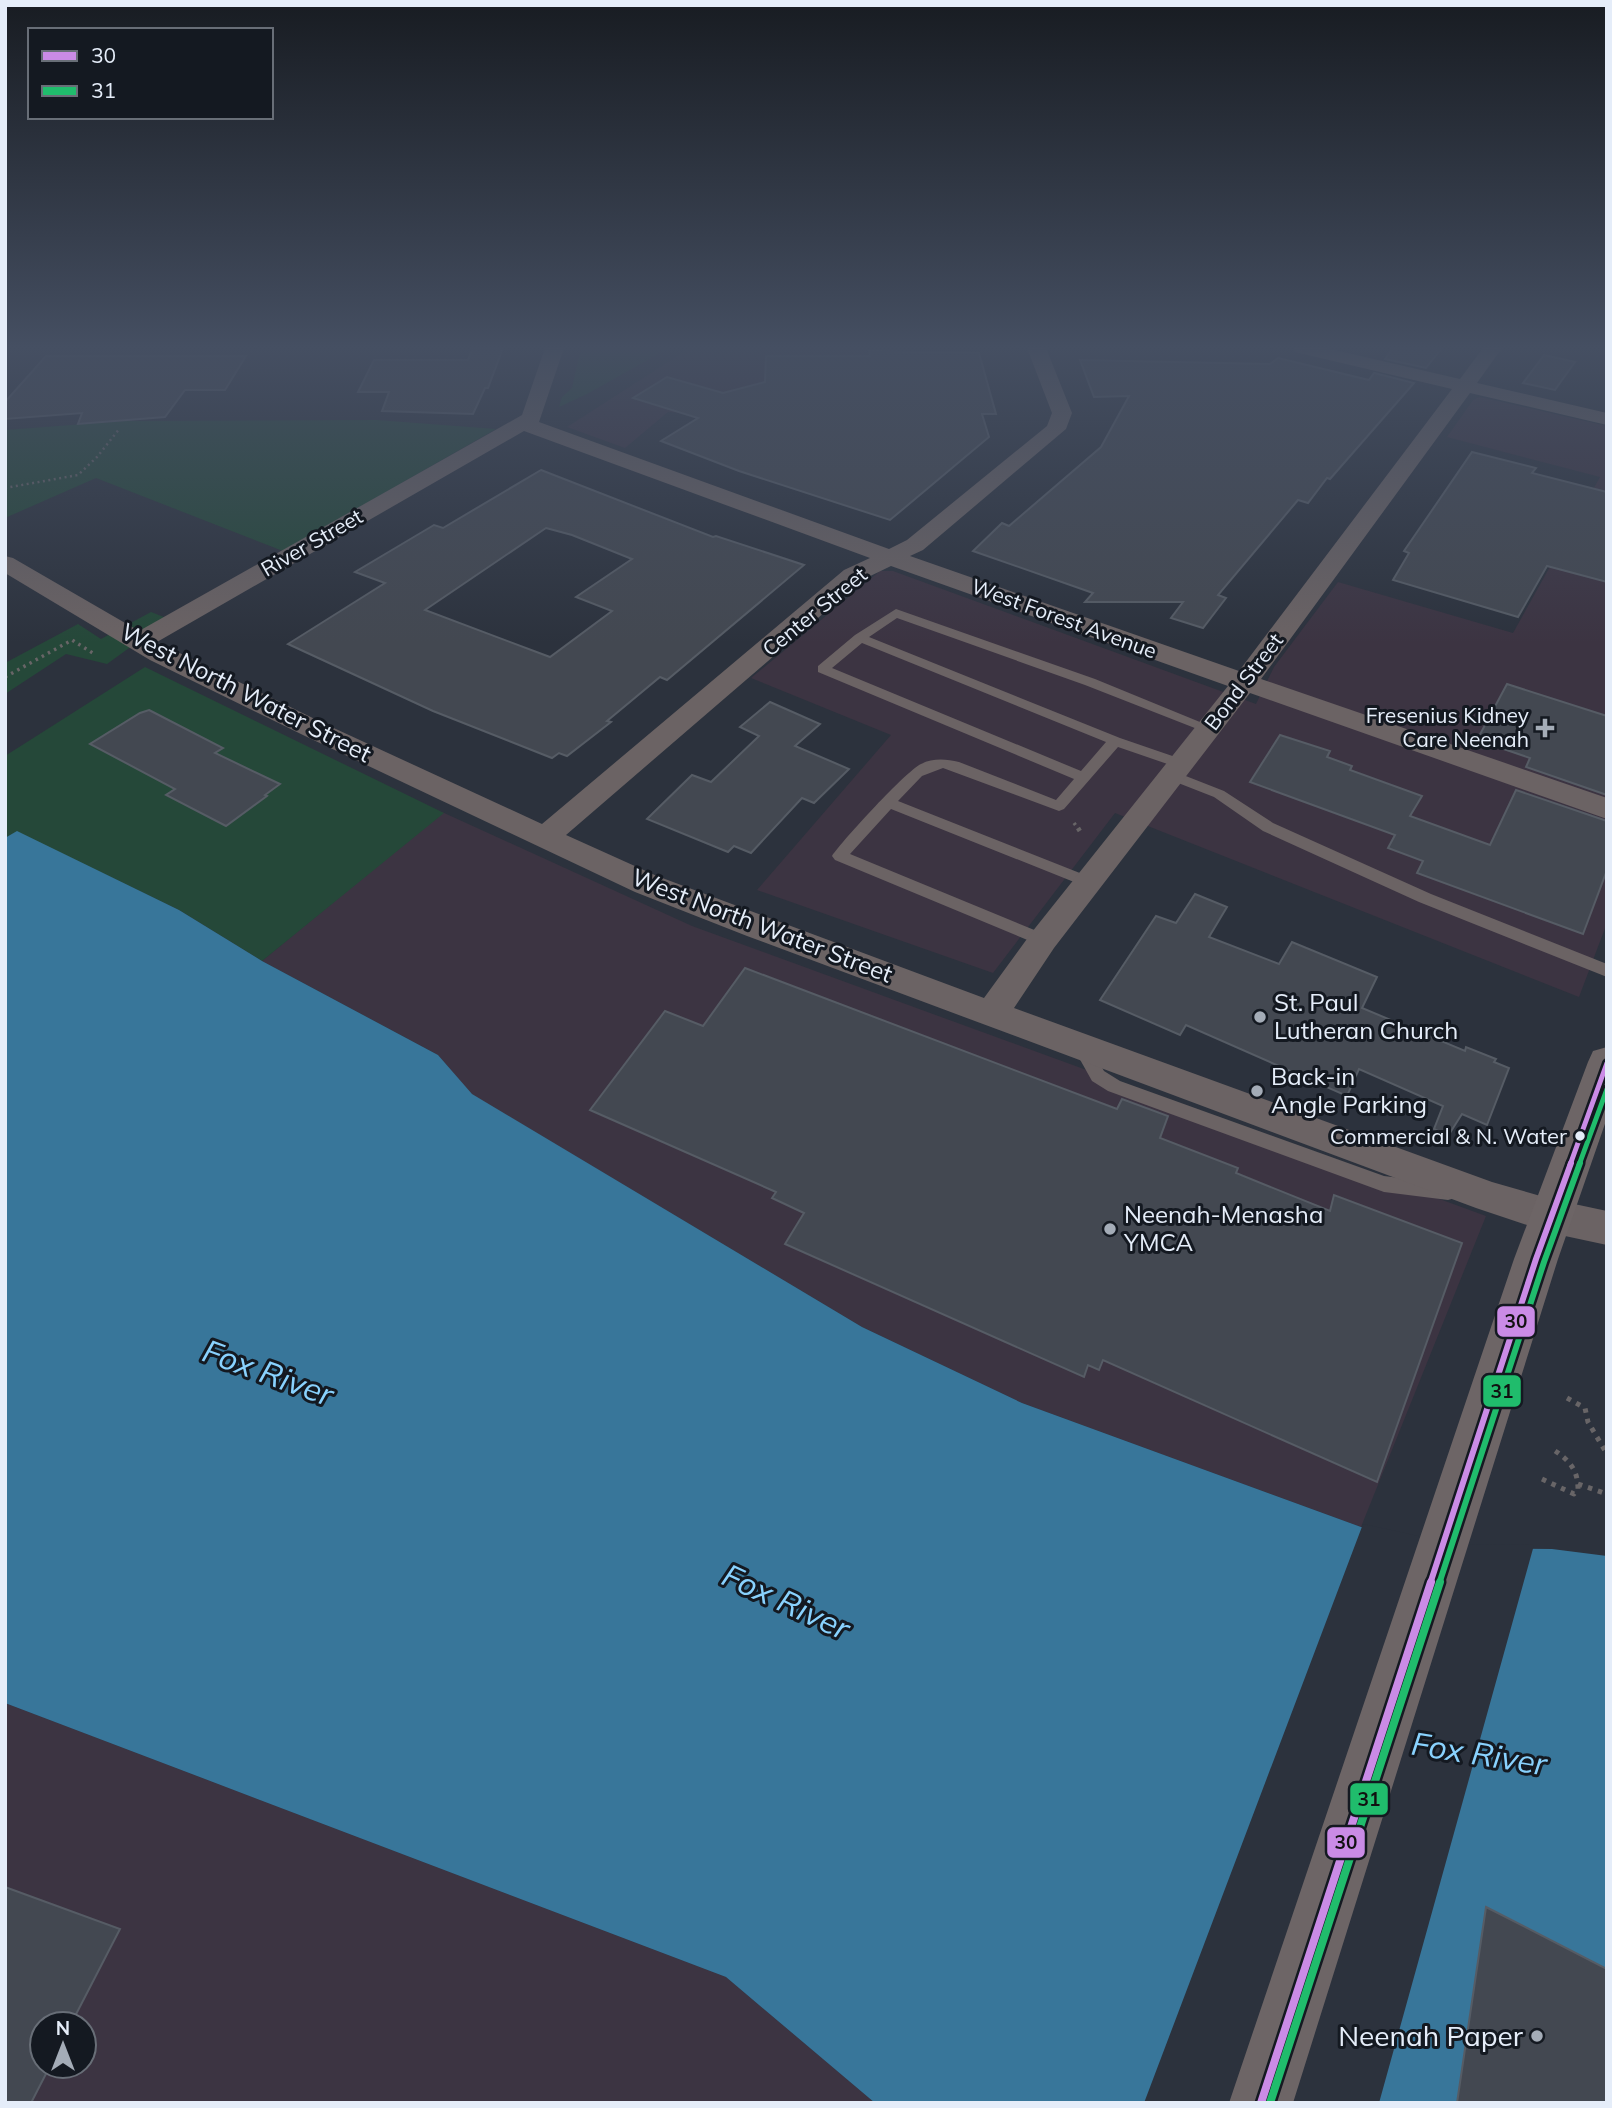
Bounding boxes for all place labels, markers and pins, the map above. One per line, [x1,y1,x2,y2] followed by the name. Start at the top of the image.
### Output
[1366,702,1529,752] place label: Fresenius Kidney Care Neenah
[1535,718,1555,738] marker: Fresenius Kidney Care Neenah
[1274,987,1458,1045] place label: St. Paul Lutheran Church
[1252,1009,1268,1025] marker: St. Paul Lutheran Church
[1271,1061,1427,1119] place label: Back-in Angle Parking
[1249,1083,1265,1099] marker: Back-in Angle Parking
[1330,1122,1567,1150] place label: Commercial & N. Water
[1573,1129,1587,1143] marker: Commercial & N. Water
[1123,1199,1323,1257] place label: Neenah-Menasha YMCA
[1102,1221,1118,1237] marker: Neenah-Menasha YMCA
[1338,2018,1524,2053] place label: Neenah Paper
[1529,2028,1545,2044] marker: Neenah Paper

